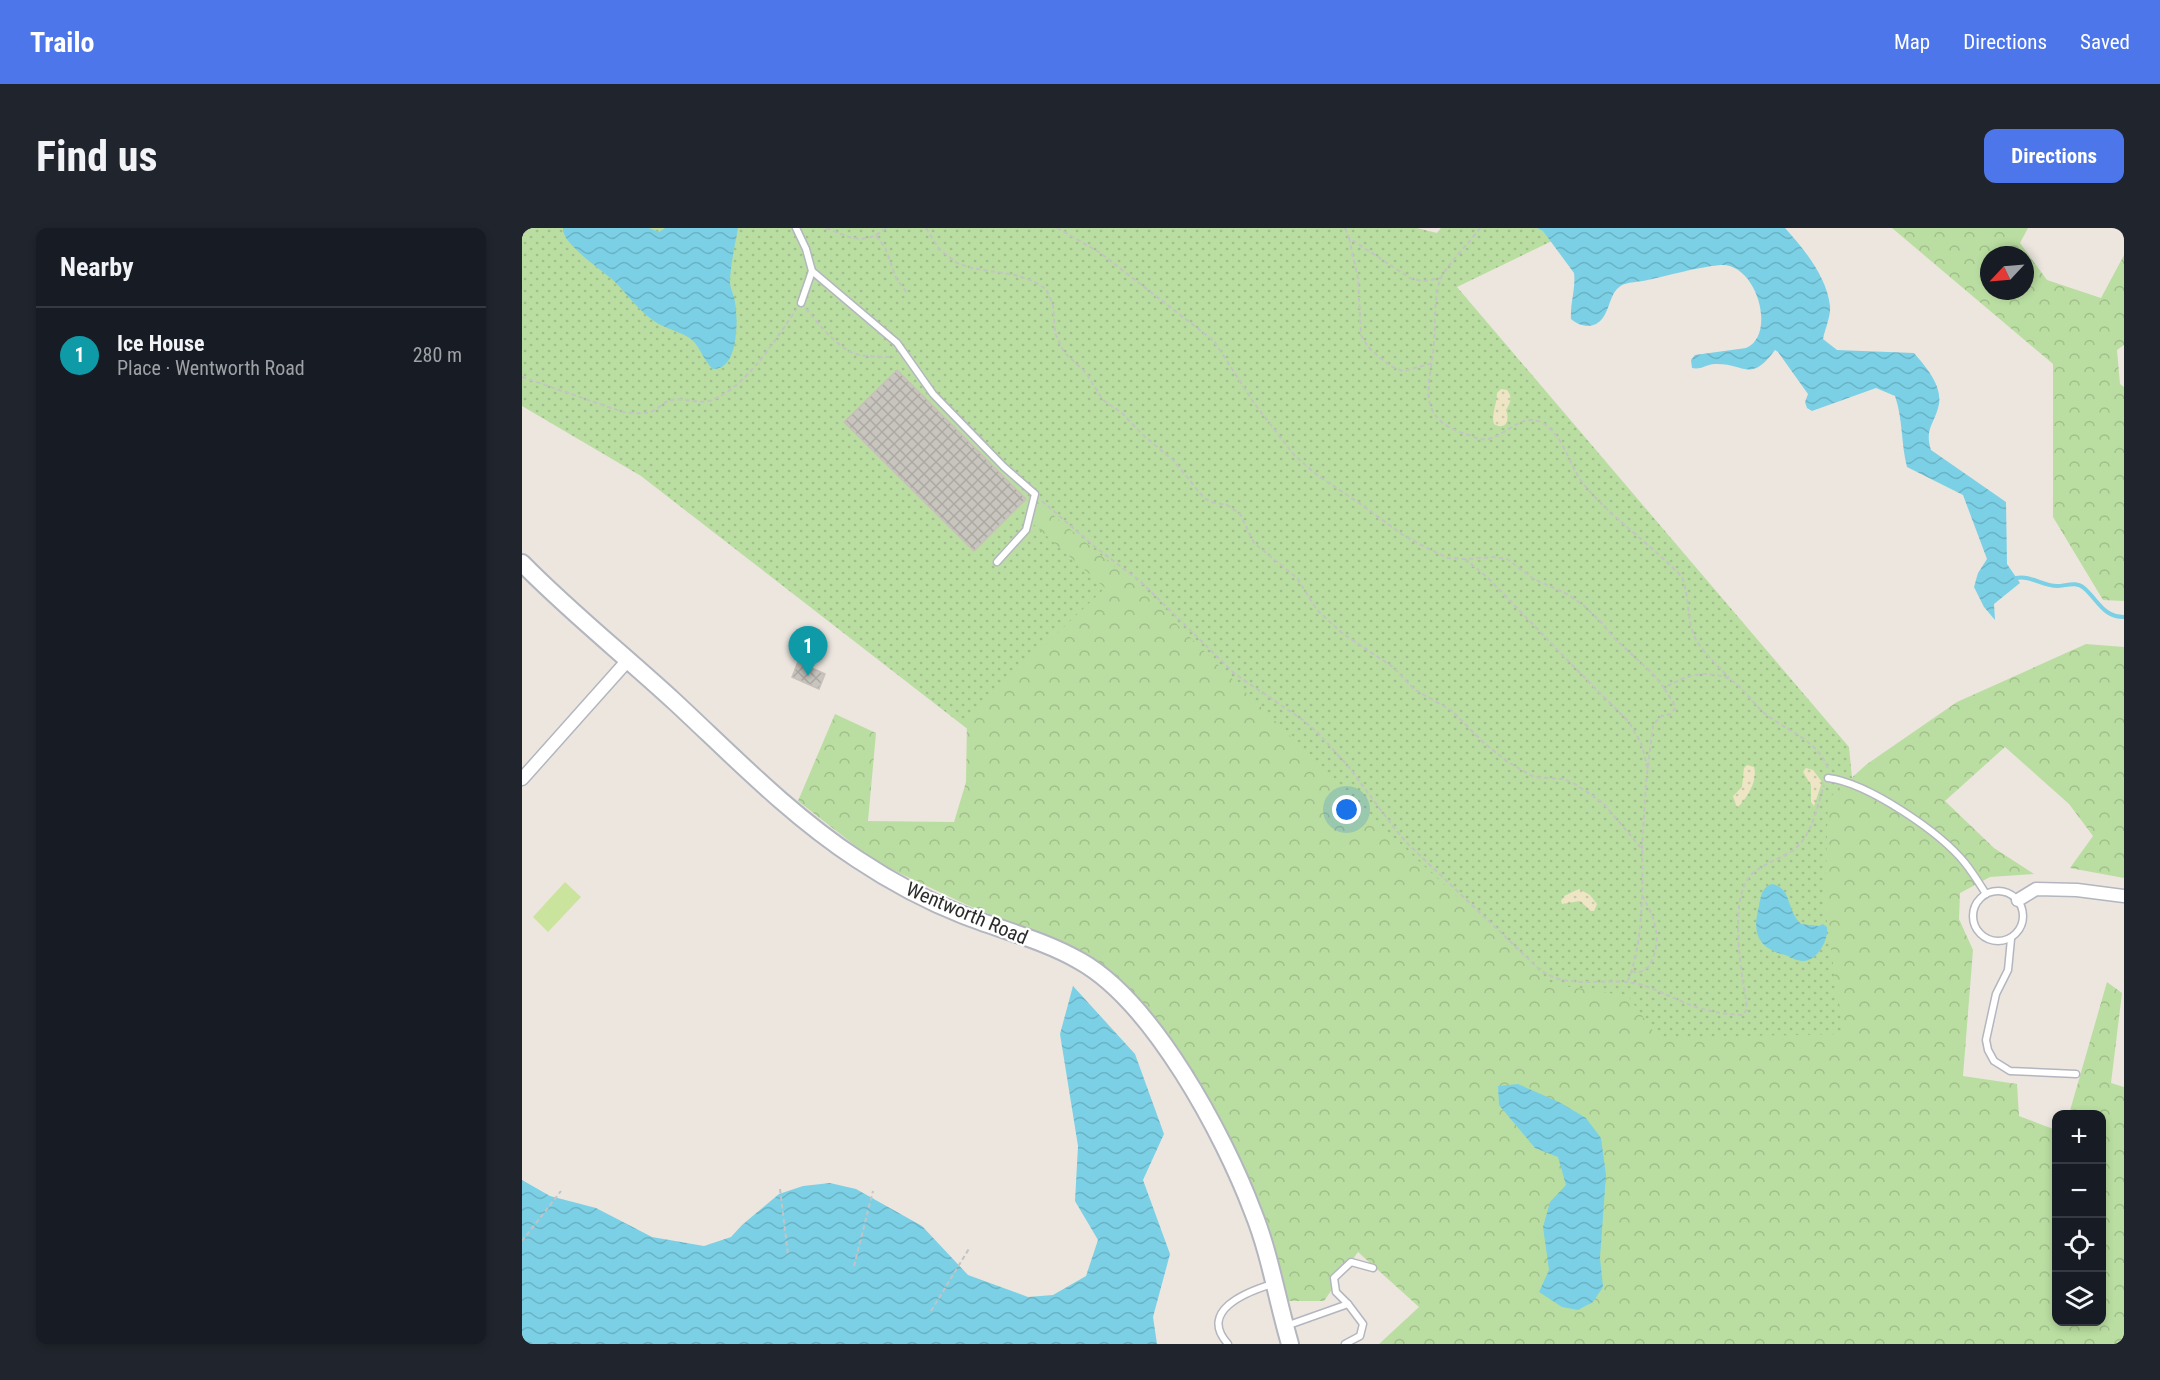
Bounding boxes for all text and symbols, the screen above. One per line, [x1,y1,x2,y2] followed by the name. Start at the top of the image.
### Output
[30,26,94,59] text: Trailo
[1894,30,1930,54] text: Map
[1963,30,2047,54] text: Directions
[2080,30,2130,54] text: Saved
[1984,129,2124,183] button: Directions
[36,132,157,181] text: Find us
[1980,246,2034,300] north arrow
[60,252,134,282] text: Nearby
[117,331,204,356] text: Ice House
[74,343,85,367] text: 1
[413,343,462,367] text: 280 m
[117,356,305,380] text: Place · Wentworth Road
[788,626,828,676] pin: 1
[1332,795,1361,824] your location
[903,877,1031,949] street label: Wentworth Road
[2052,1110,2106,1326] map controls
[2052,1110,2106,1164] button: +
[2052,1164,2106,1218] button: −
[2052,1218,2106,1272] button: locate
[2052,1272,2106,1326] button: layers

